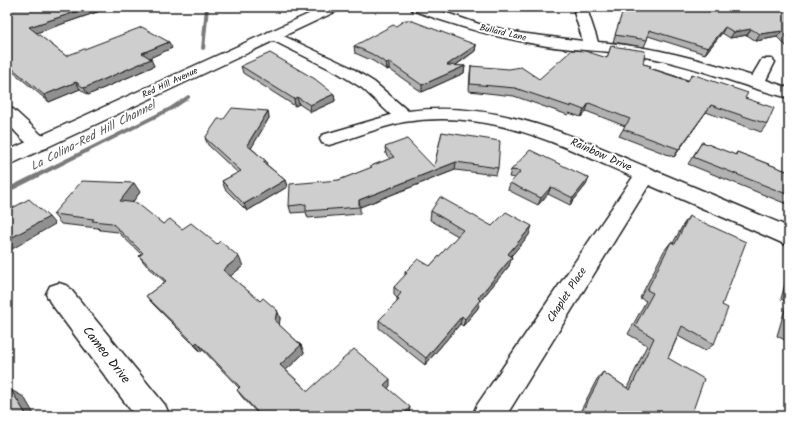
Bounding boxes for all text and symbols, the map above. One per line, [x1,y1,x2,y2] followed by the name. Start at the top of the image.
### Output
[478,20,528,46] street label: Bullard Lane
[140,64,200,102] street label: Red Hill Avenue
[27,95,161,176] water label: La Colina-Red Hill Channel
[567,133,635,177] street label: Rainbow Drive
[542,264,592,326] street label: Chaplet Place
[77,322,135,388] street label: Cameo Drive

